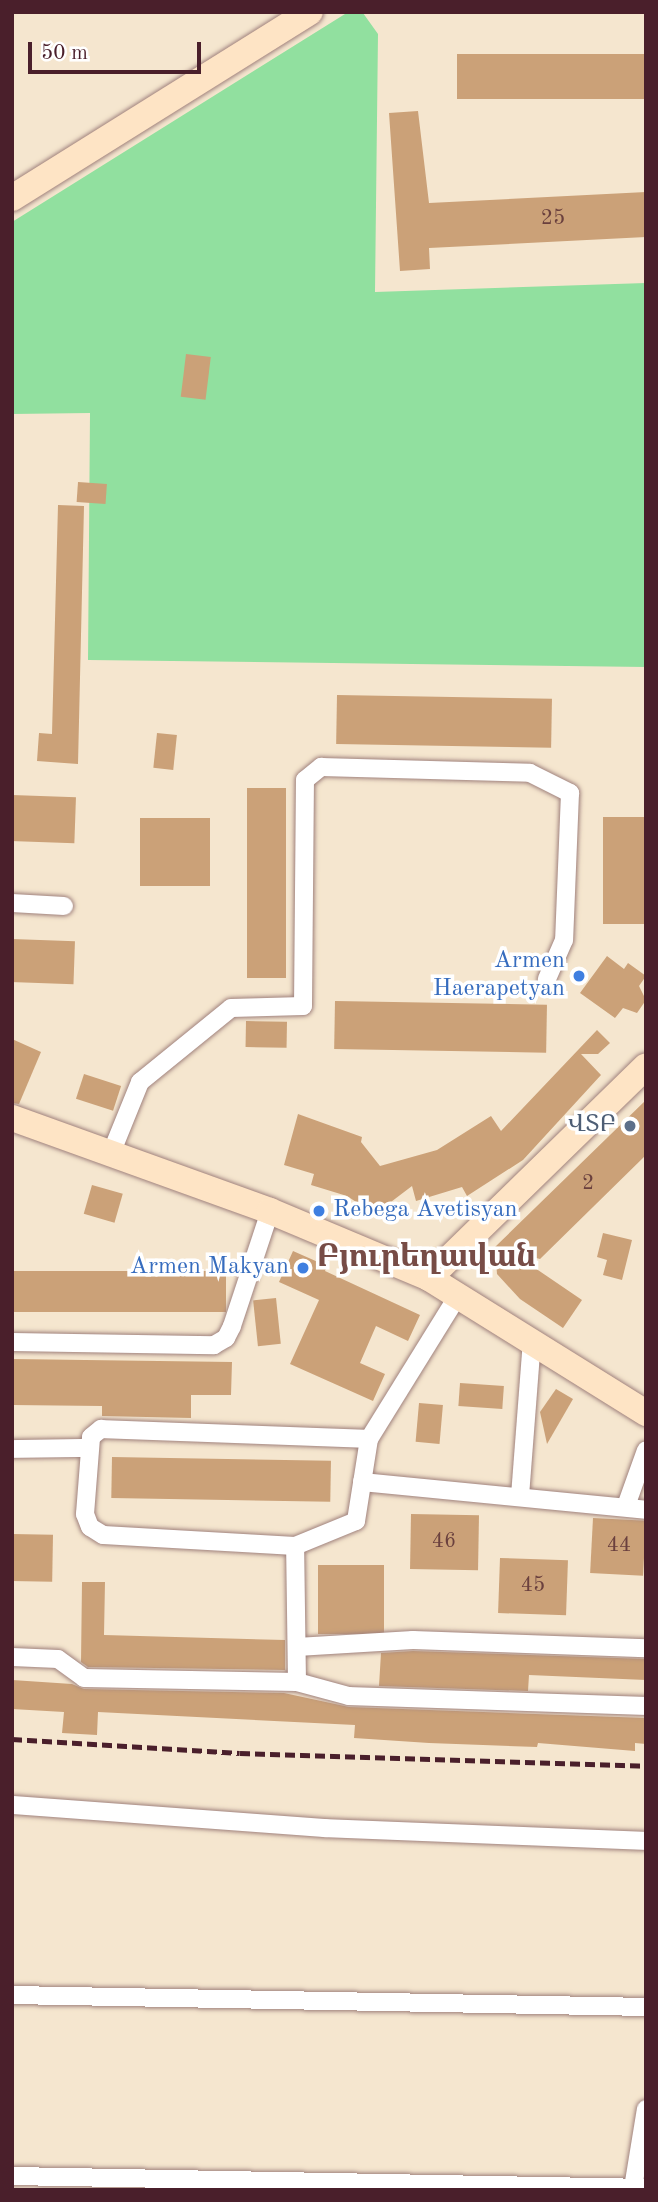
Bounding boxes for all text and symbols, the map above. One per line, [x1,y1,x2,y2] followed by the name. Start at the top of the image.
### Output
[32,28,205,72] scale bar
[41,43,88,64] text: 50 m
[541,206,565,232] house number: 25
[433,948,565,1004] place label: Armen Haerapetyan
[571,968,587,984] marker: Armen Haerapetyan
[568,1112,616,1140] place label: ՎՏԲ
[622,1118,638,1134] marker: ՎՏԲ
[582,1171,594,1197] house number: 2
[333,1197,518,1225] place label: Rebega Avetisyan
[311,1203,327,1219] marker: Rebega Avetisyan
[316,1239,536,1277] district label: Բյուրեղավան
[130,1254,289,1282] place label: Armen Makyan
[295,1260,311,1276] marker: Armen Makyan
[432,1529,456,1555] house number: 46
[607,1533,631,1559] house number: 44
[521,1573,545,1599] house number: 45

